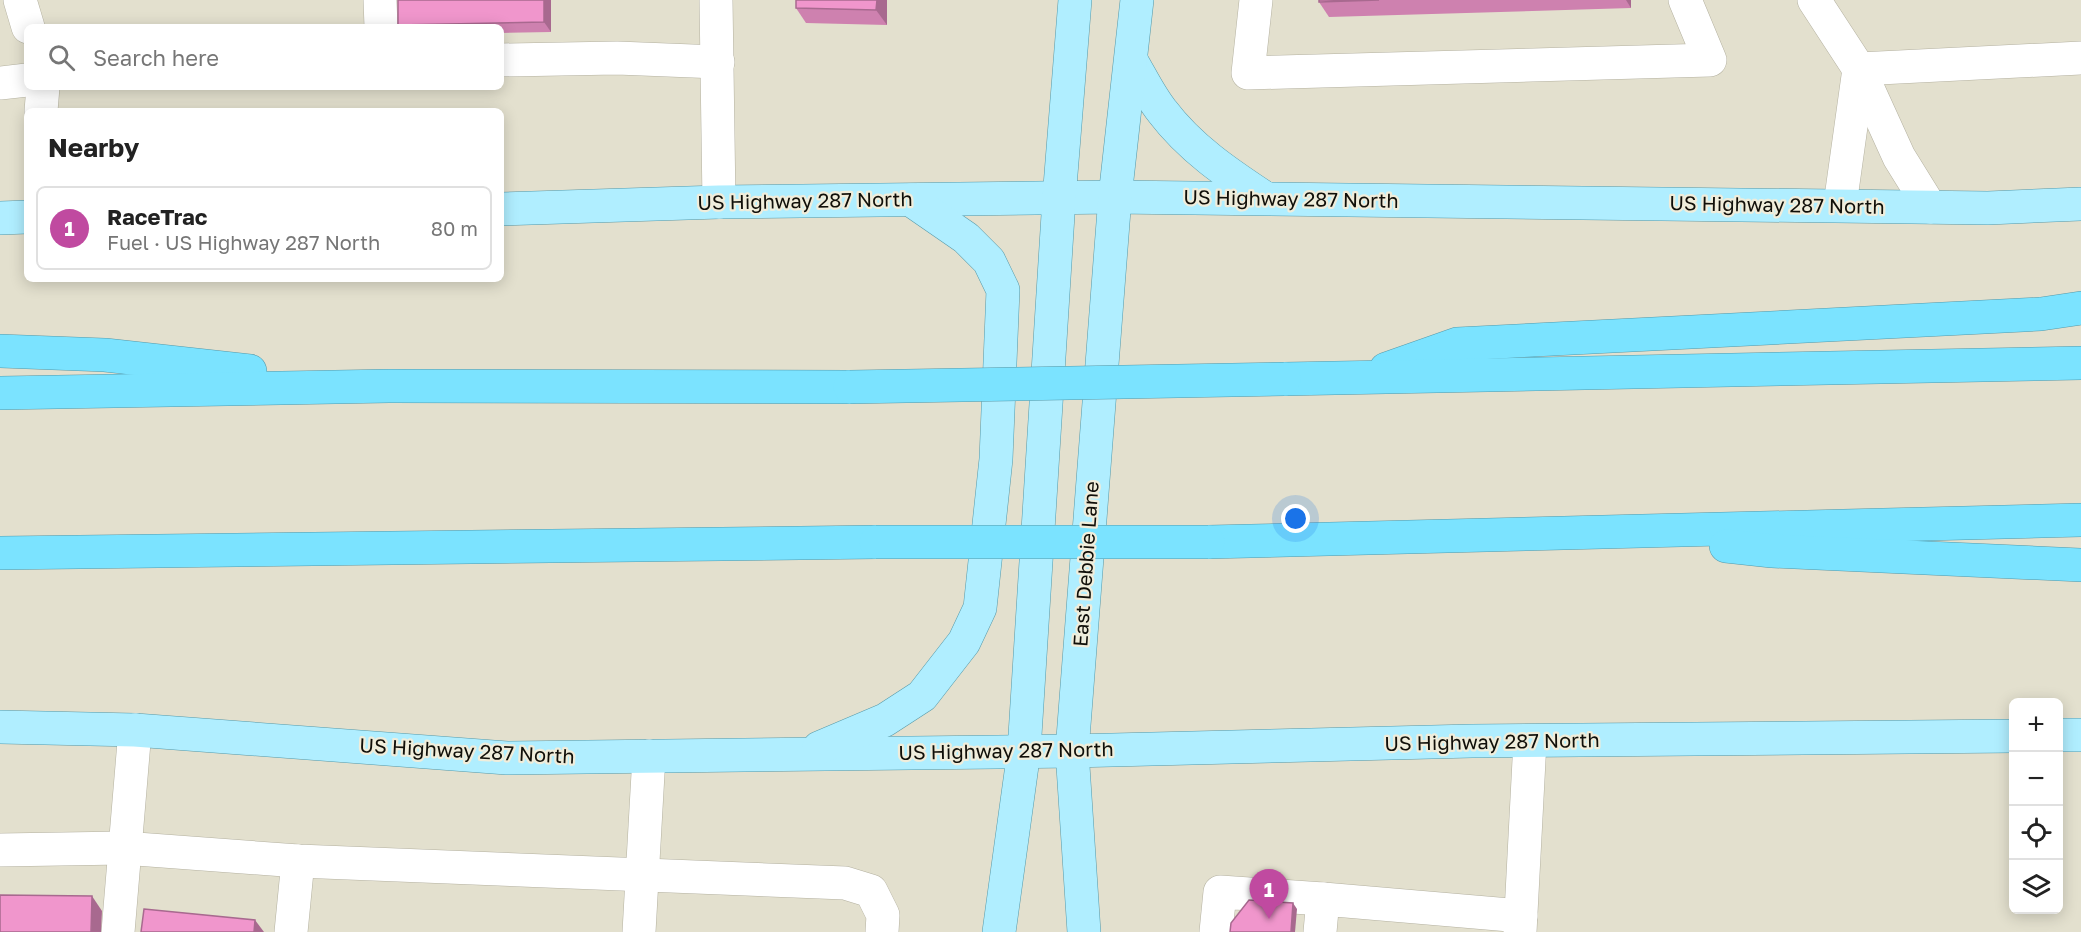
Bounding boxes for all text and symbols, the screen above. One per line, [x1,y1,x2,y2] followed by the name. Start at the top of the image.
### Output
[24,24,504,90] search box
[45,41,78,74] icon: search
[93,44,219,71] text: Search here
[48,132,139,163] text: Nearby
[1183,184,1399,212] street label: US Highway 287 North
[697,186,913,214] street label: US Highway 287 North
[1669,190,1885,218] street label: US Highway 287 North
[107,203,207,230] text: RaceTrac
[64,216,75,240] text: 1
[431,216,478,240] text: 80 m
[107,230,380,254] text: Fuel · US Highway 287 North
[1067,480,1103,648] street label: East Debbie Lane
[1281,504,1310,533] your location
[2009,698,2063,914] map controls
[2009,698,2063,752] button: +
[1384,727,1600,755] street label: US Highway 287 North
[359,732,575,768] street label: US Highway 287 North
[898,736,1114,764] street label: US Highway 287 North
[2009,752,2063,806] button: −
[2009,806,2063,860] button: locate
[2009,860,2063,914] button: layers
[1250,870,1288,919] pin: 1

